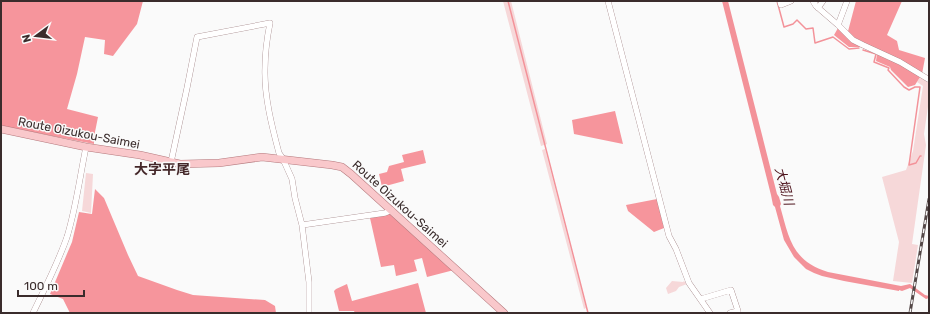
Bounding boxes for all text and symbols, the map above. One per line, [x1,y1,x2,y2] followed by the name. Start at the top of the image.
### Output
[16,16,56,56] north arrow
[19,33,34,44] text: N
[17,114,141,152] street label: Route Oizukou-Saimei
[349,157,451,251] street label: Route Oizukou-Saimei
[134,161,190,178] district label: 大字平尾
[772,165,797,209] water label: 大堀川
[18,272,84,298] scale bar
[24,279,58,293] text: 100 m

